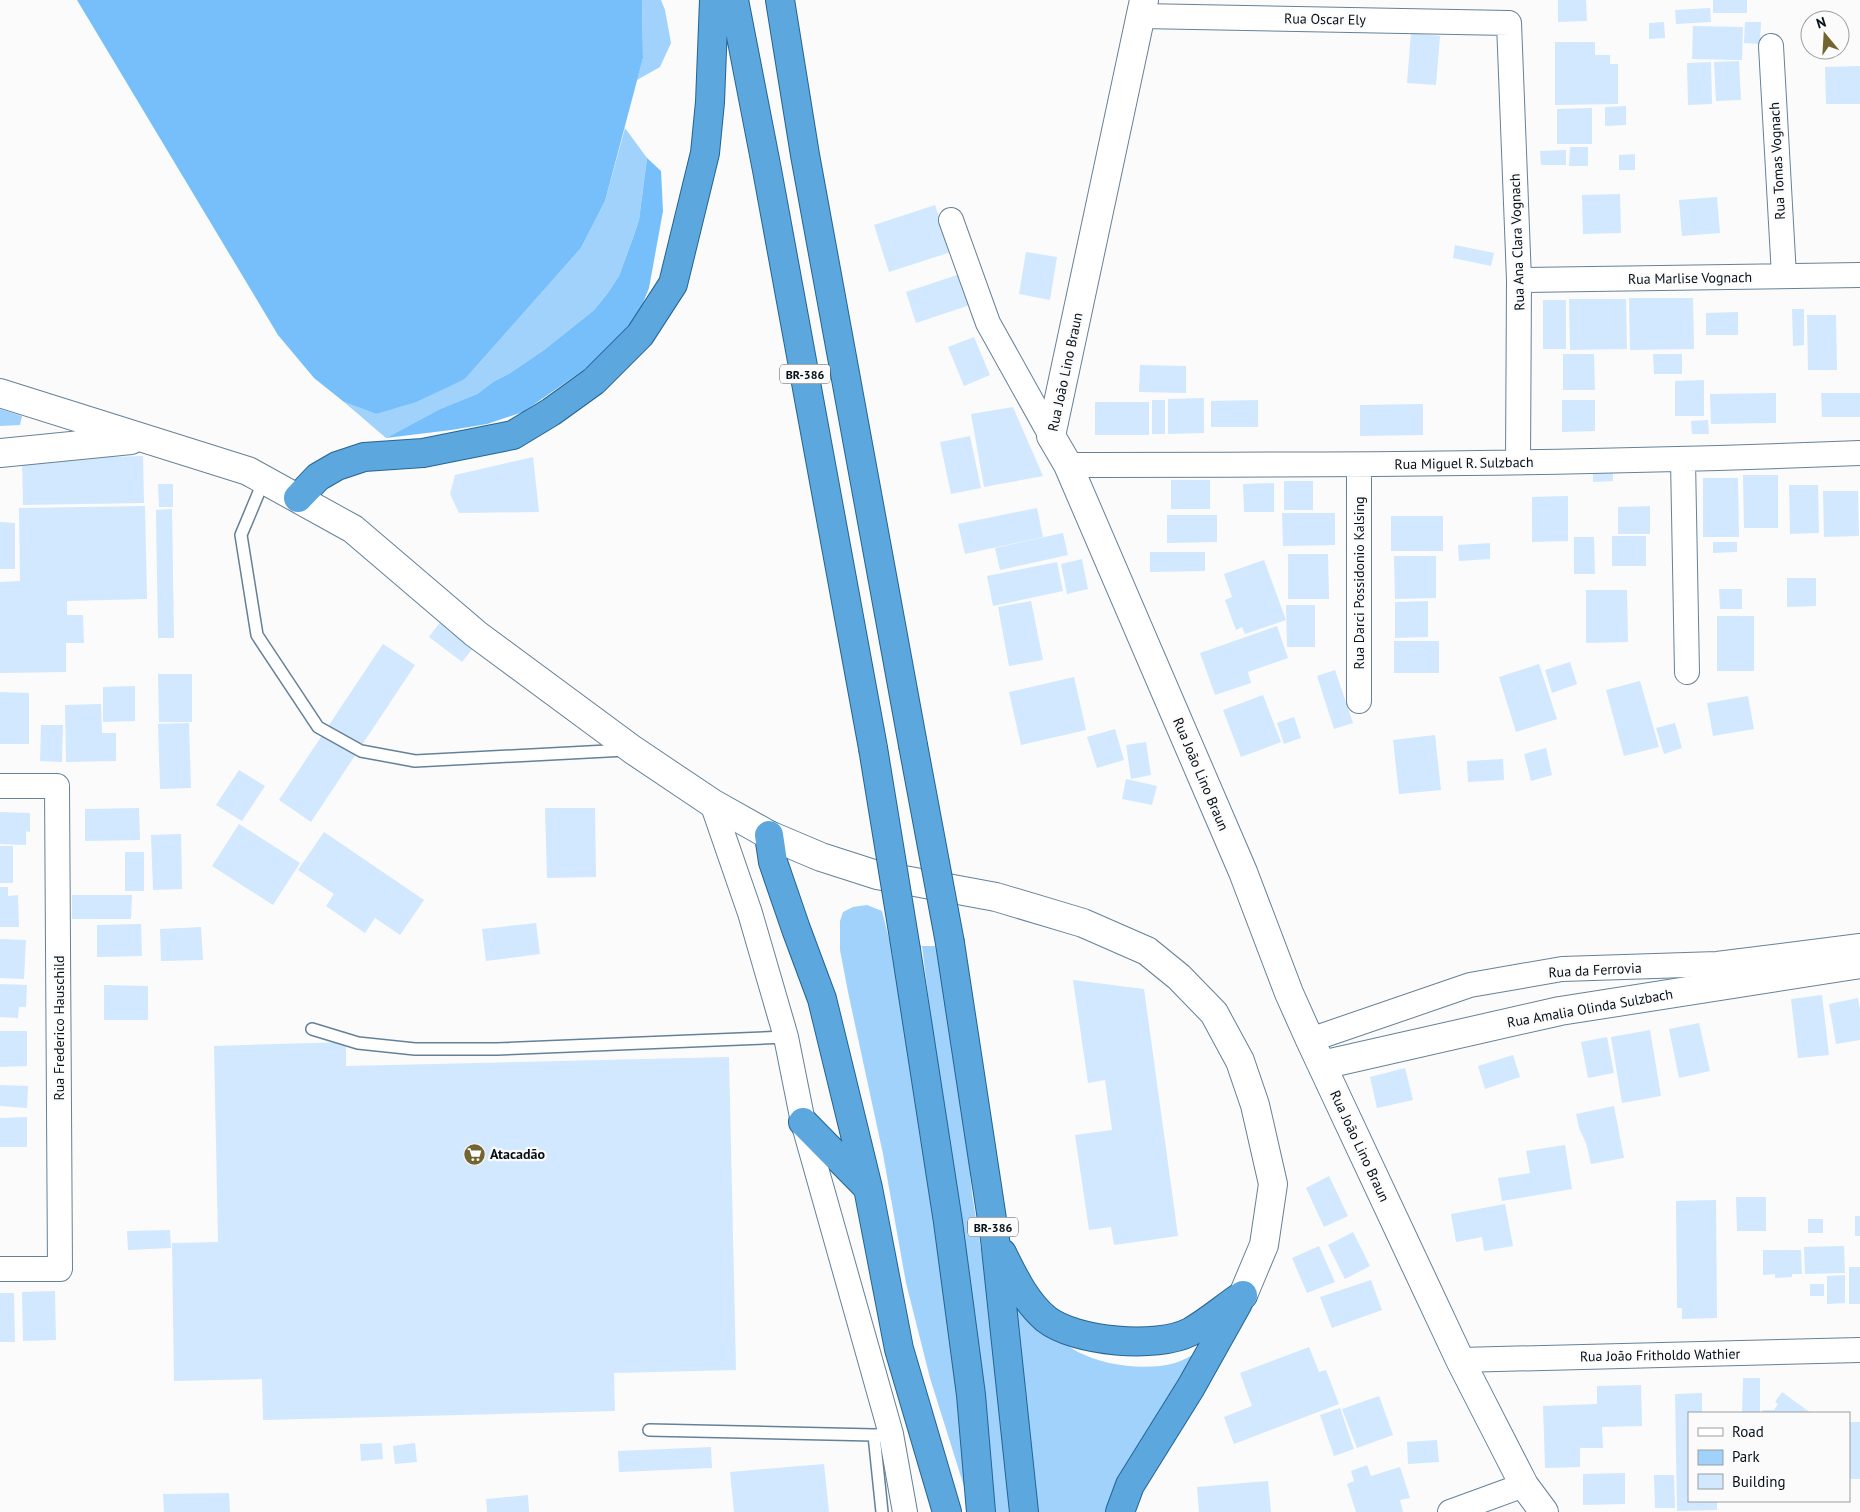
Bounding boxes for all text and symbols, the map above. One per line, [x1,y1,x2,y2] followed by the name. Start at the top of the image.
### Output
[1284,9,1367,29] street label: Rua Oscar Ely
[1800,10,1850,60] north arrow
[1814,13,1828,33] text: N
[1765,102,1789,220] street label: Rua Tomas Vognach
[1506,173,1528,311] street label: Rua Ana Clara Vognach
[1628,268,1752,288] street label: Rua Marlise Vognach
[1044,311,1086,433] street label: Rua João Lino Braun
[780,364,830,384] road number: BR-386
[1394,453,1534,473] street label: Rua Miguel R. Sulzbach
[1350,496,1368,670] street label: Rua Darci Possidonio Kalsing
[1169,715,1233,833] street label: Rua João Lino Braun
[50,955,68,1101] street label: Rua Frederico Hauschild
[1548,959,1642,981] street label: Rua da Ferrovia
[1506,985,1674,1031] street label: Rua Amalia Olinda Sulzbach
[1326,1087,1394,1205] street label: Rua João Lino Braun
[462,1142,486,1166] supermarket icon: Atacadão
[490,1145,545,1163] place label: Atacadão
[968,1218,1018,1236] road number: BR-386
[1580,1345,1741,1365] street label: Rua João Fritholdo Wathier
[1688,1412,1850,1502] legend
[1732,1422,1764,1441] text: Road
[1732,1447,1760,1466] text: Park
[1732,1472,1786,1491] text: Building

